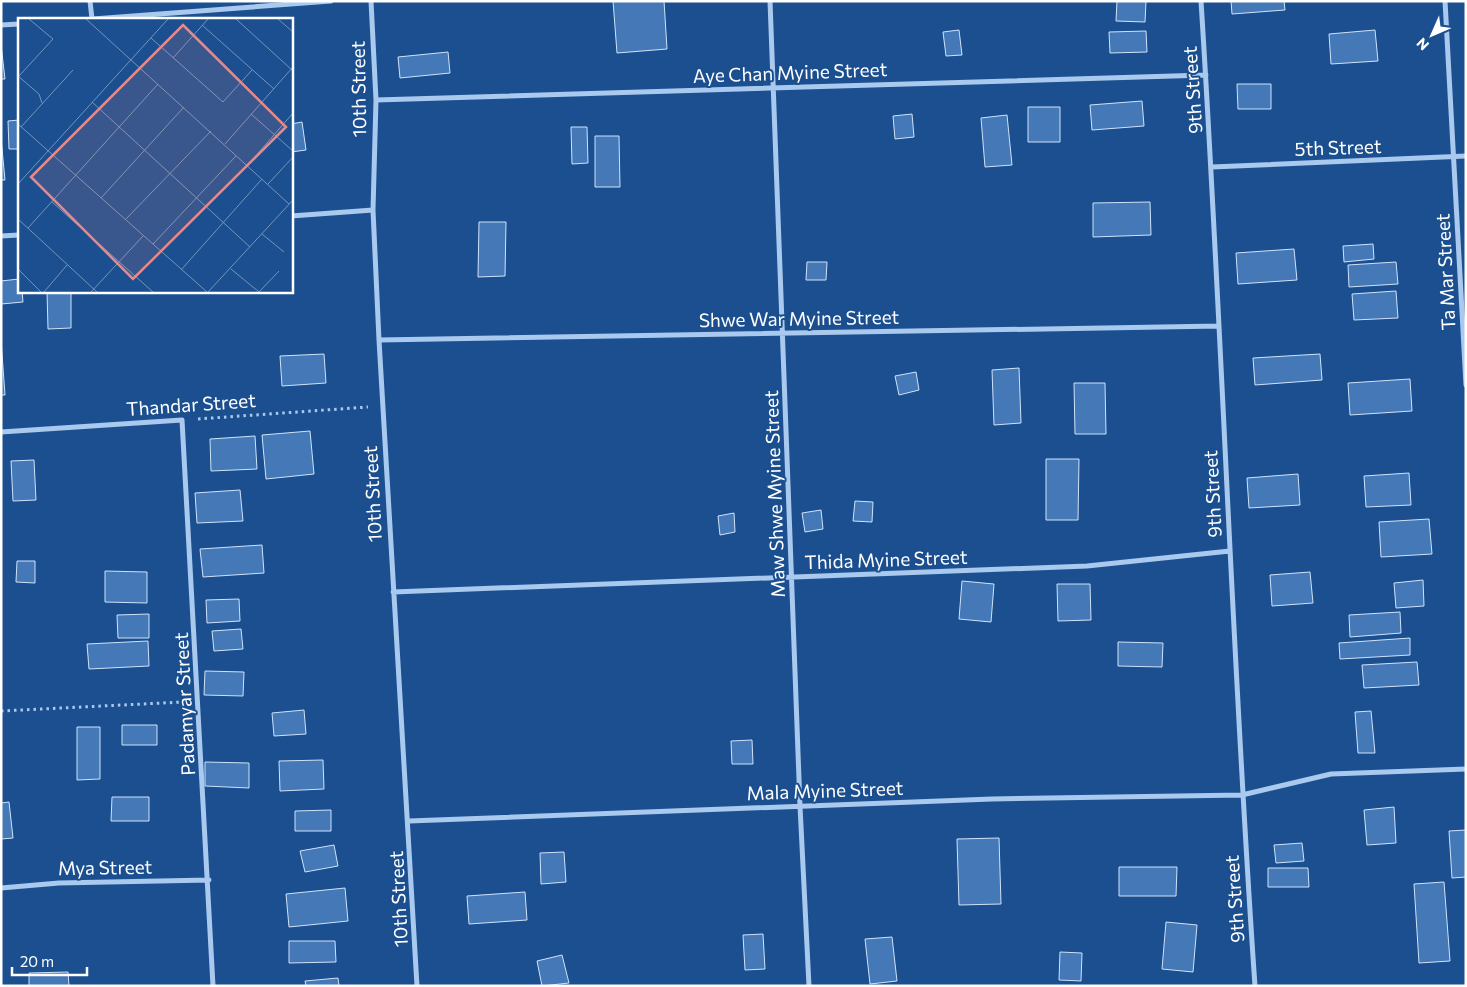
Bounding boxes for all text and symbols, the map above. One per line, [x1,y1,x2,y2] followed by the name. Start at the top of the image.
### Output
[1407,10,1457,60] north arrow
[18,18,292,292] inset map
[1413,35,1432,54] text: N
[346,40,370,137] street label: 10th Street
[1177,45,1207,134] street label: 9th Street
[692,57,888,87] street label: Aye Chan Myine Street
[1294,134,1382,160] street label: 5th Street
[1430,213,1460,331] street label: Ta Mar Street
[699,305,900,331] street label: Shwe War Myine Street
[125,388,257,420] street label: Thandar Street
[759,390,789,598] street label: Maw Shwe Myine Street
[358,445,386,543] street label: 10th Street
[1198,449,1226,538] street label: 9th Street
[804,545,968,573] street label: Thida Myine Street
[169,631,199,776] street label: Padamyar Street
[746,776,904,804] street label: Mala Myine Street
[384,850,412,948] street label: 10th Street
[1219,854,1249,943] street label: 9th Street
[58,855,153,879] street label: Mya Street
[12,944,88,976] scale bar
[20,952,54,970] text: 20 m

